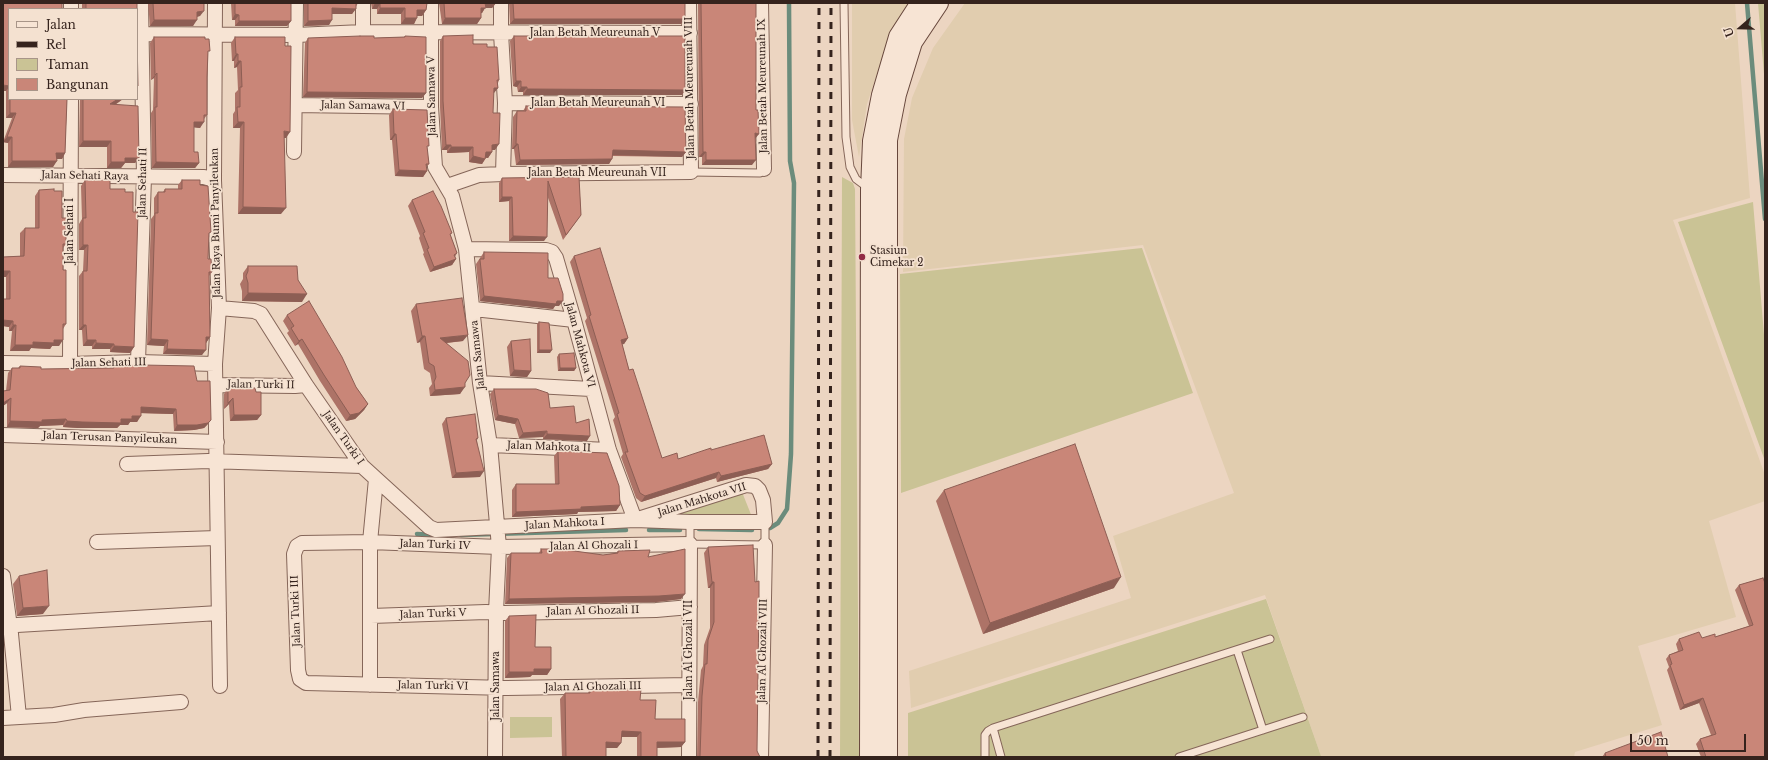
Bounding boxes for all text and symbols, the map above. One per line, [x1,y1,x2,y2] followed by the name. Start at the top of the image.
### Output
[8,8,138,100] legend
[1720,8,1760,48] north arrow
[46,17,76,32] text: Jalan
[683,17,697,159] street label: Jalan Betah Meureunah VIII
[756,18,770,154] street label: Jalan Betah Meureunah IX
[1720,25,1737,39] text: U
[530,27,660,39] street label: Jalan Betah Meureunah V
[46,37,66,52] text: Rel
[425,56,439,136] street label: Jalan Samawa V
[46,57,89,72] text: Taman
[46,77,109,92] text: Bangunan
[531,97,665,109] street label: Jalan Betah Meureunah VI
[321,99,405,113] street label: Jalan Samawa VI
[136,148,150,218] street label: Jalan Sehati II
[209,148,223,298] street label: Jalan Raya Bumi Panyileukan
[528,167,666,179] street label: Jalan Betah Meureunah VII
[41,169,129,183] street label: Jalan Sehati Raya
[64,198,76,264] street label: Jalan Sehati I
[870,245,923,268] place label: Stasiun Cimekar 2
[857,252,867,262] marker: Stasiun Cimekar 2
[563,301,597,389] street label: Jalan Mahkota VI
[468,320,488,390] street label: Jalan Samawa
[71,356,147,370] street label: Jalan Sehati III
[227,378,295,392] street label: Jalan Turki II
[320,409,366,467] street label: Jalan Turki I
[42,430,178,446] street label: Jalan Terusan Panyileukan
[507,440,591,454] street label: Jalan Mahkota II
[656,481,748,519] street label: Jalan Mahkota VII
[525,516,605,532] street label: Jalan Mahkota I
[399,538,471,552] street label: Jalan Turki IV
[550,539,638,553] street label: Jalan Al Ghozali I
[289,575,303,647] street label: Jalan Turki III
[756,599,770,703] street label: Jalan Al Ghozali VIII
[683,600,695,700] street label: Jalan Al Ghozali VII
[547,604,639,618] street label: Jalan Al Ghozali II
[399,607,467,621] street label: Jalan Turki V
[490,651,502,721] street label: Jalan Samawa
[397,679,469,693] street label: Jalan Turki VI
[545,680,641,694] street label: Jalan Al Ghozali III
[1632,726,1748,752] scale bar
[1637,733,1669,748] text: 50 m

